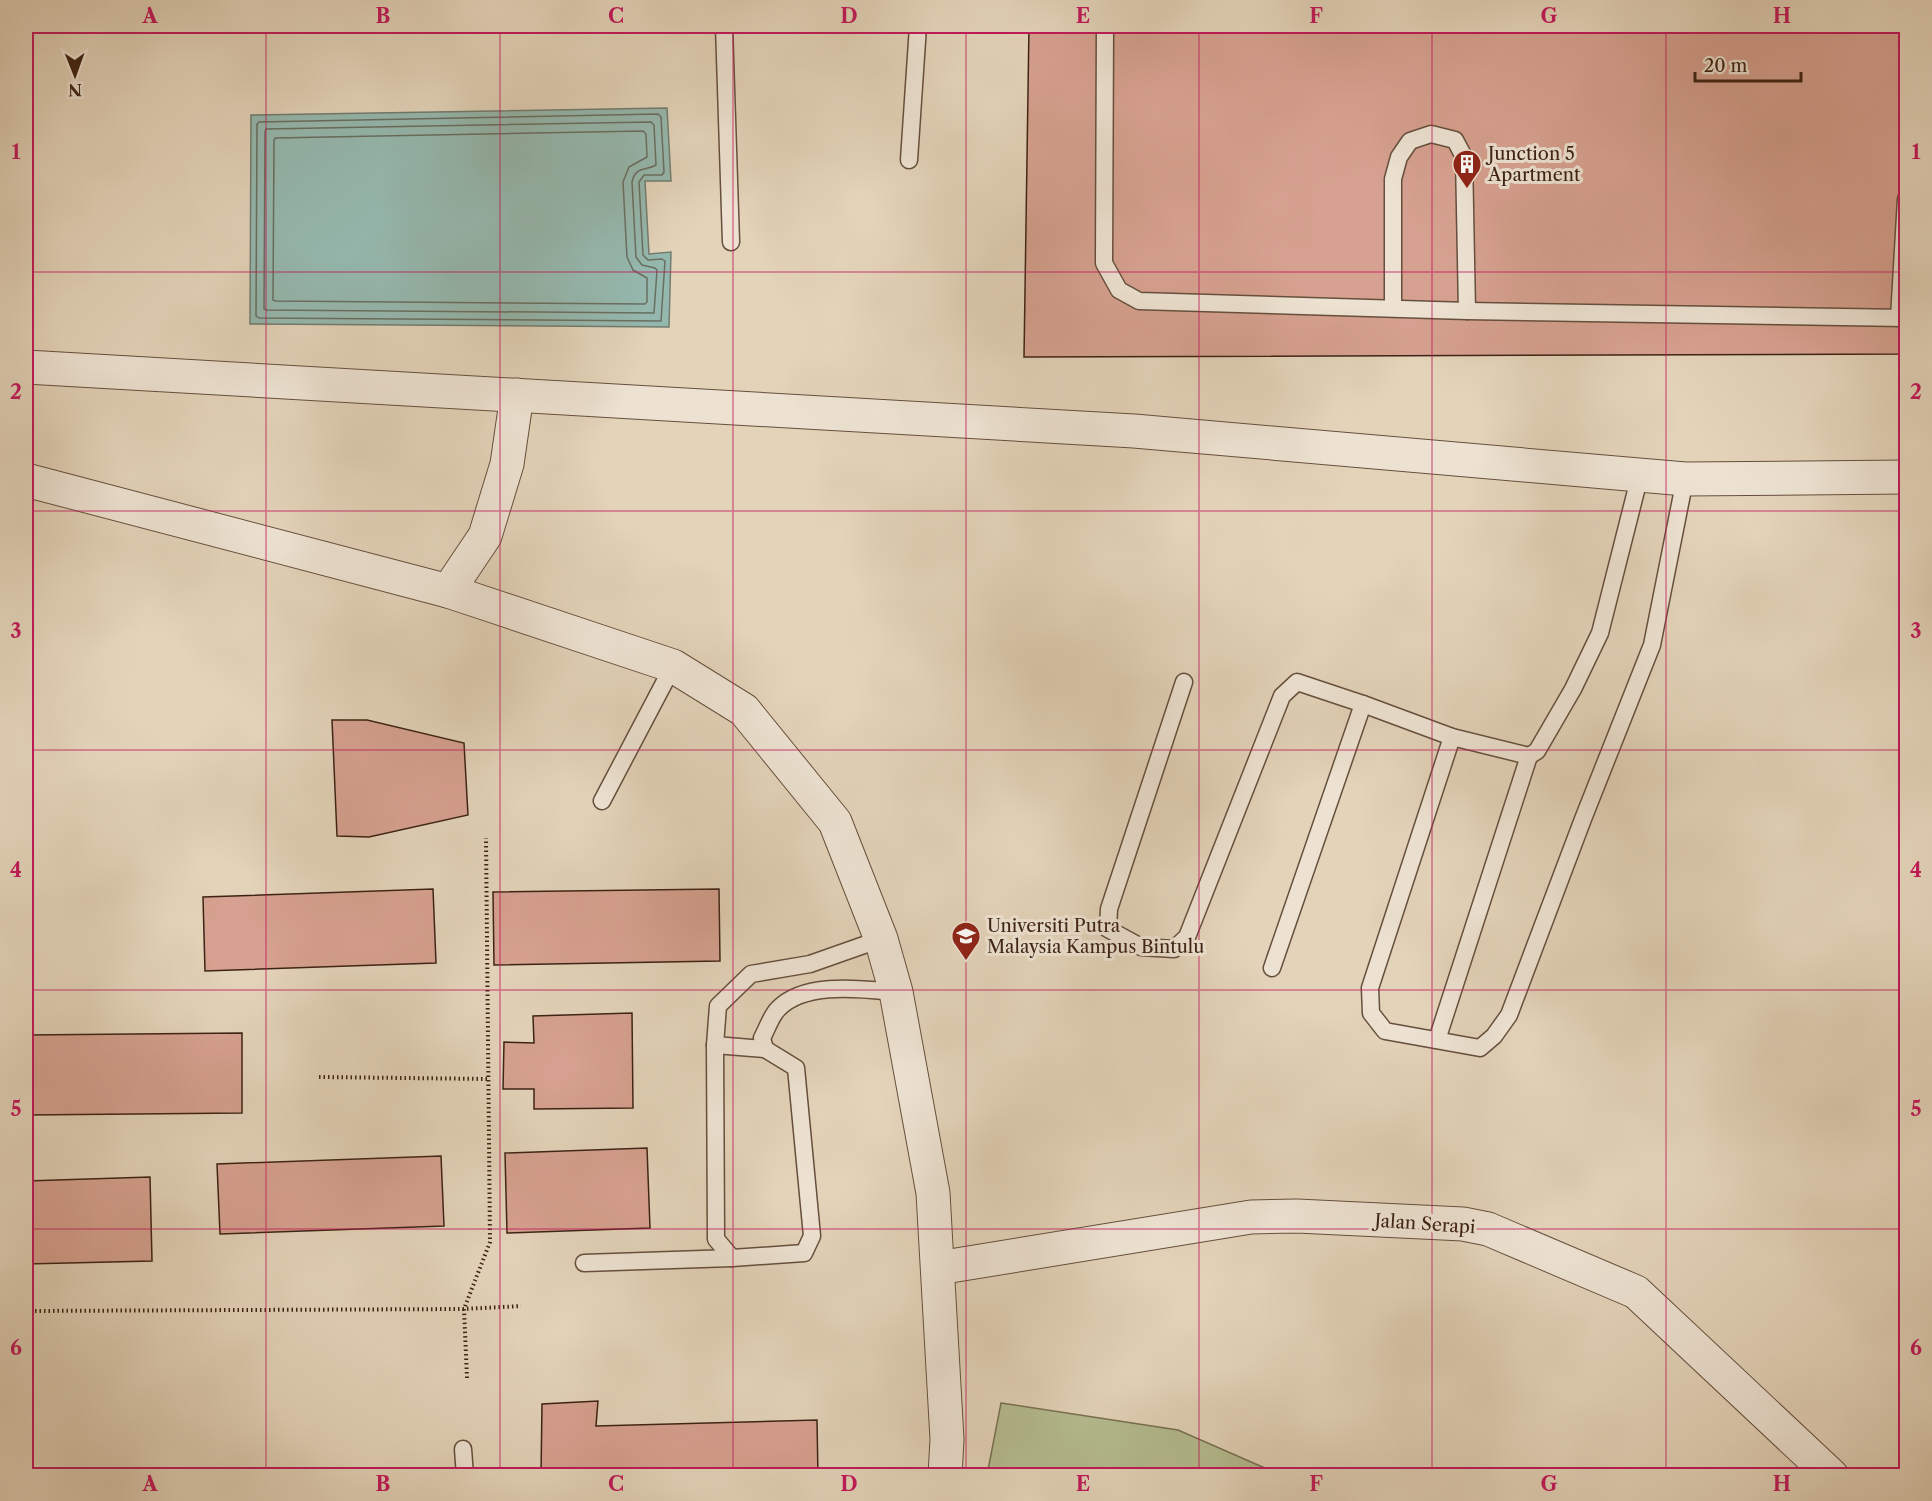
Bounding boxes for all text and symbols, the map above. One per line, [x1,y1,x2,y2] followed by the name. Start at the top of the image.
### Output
[141,4,158,28] text: A
[376,4,391,28] text: B
[608,4,624,28] text: C
[840,4,858,28] text: D
[1076,4,1090,28] text: E
[1309,4,1323,28] text: F
[1541,4,1558,28] text: G
[1773,4,1791,28] text: H
[45,45,105,105] north arrow
[1695,45,1802,83] scale bar
[1704,55,1748,77] text: 20 m
[68,80,82,100] text: N
[12,140,21,164] text: 1
[1912,140,1921,164] text: 1
[1485,143,1581,186] place label: Junction 5 Apartment
[1451,148,1483,190] building icon: Junction 5 Apartment
[10,380,22,404] text: 2
[1910,380,1922,404] text: 2
[10,619,22,643] text: 3
[1910,619,1922,643] text: 3
[10,858,22,882] text: 4
[1910,858,1922,882] text: 4
[987,915,1204,958] place label: Universiti Putra Malaysia Kampus Bintulu
[950,920,982,962] school or university icon: Universiti Putra Malaysia Kampus Bintulu
[10,1097,22,1121] text: 5
[1910,1097,1922,1121] text: 5
[1371,1209,1477,1239] street label: Jalan Serapi
[10,1336,22,1360] text: 6
[1910,1336,1922,1360] text: 6
[141,1472,158,1496] text: A
[376,1472,391,1496] text: B
[608,1472,624,1496] text: C
[840,1472,858,1496] text: D
[1076,1472,1090,1496] text: E
[1309,1472,1323,1496] text: F
[1541,1472,1558,1496] text: G
[1773,1472,1791,1496] text: H

